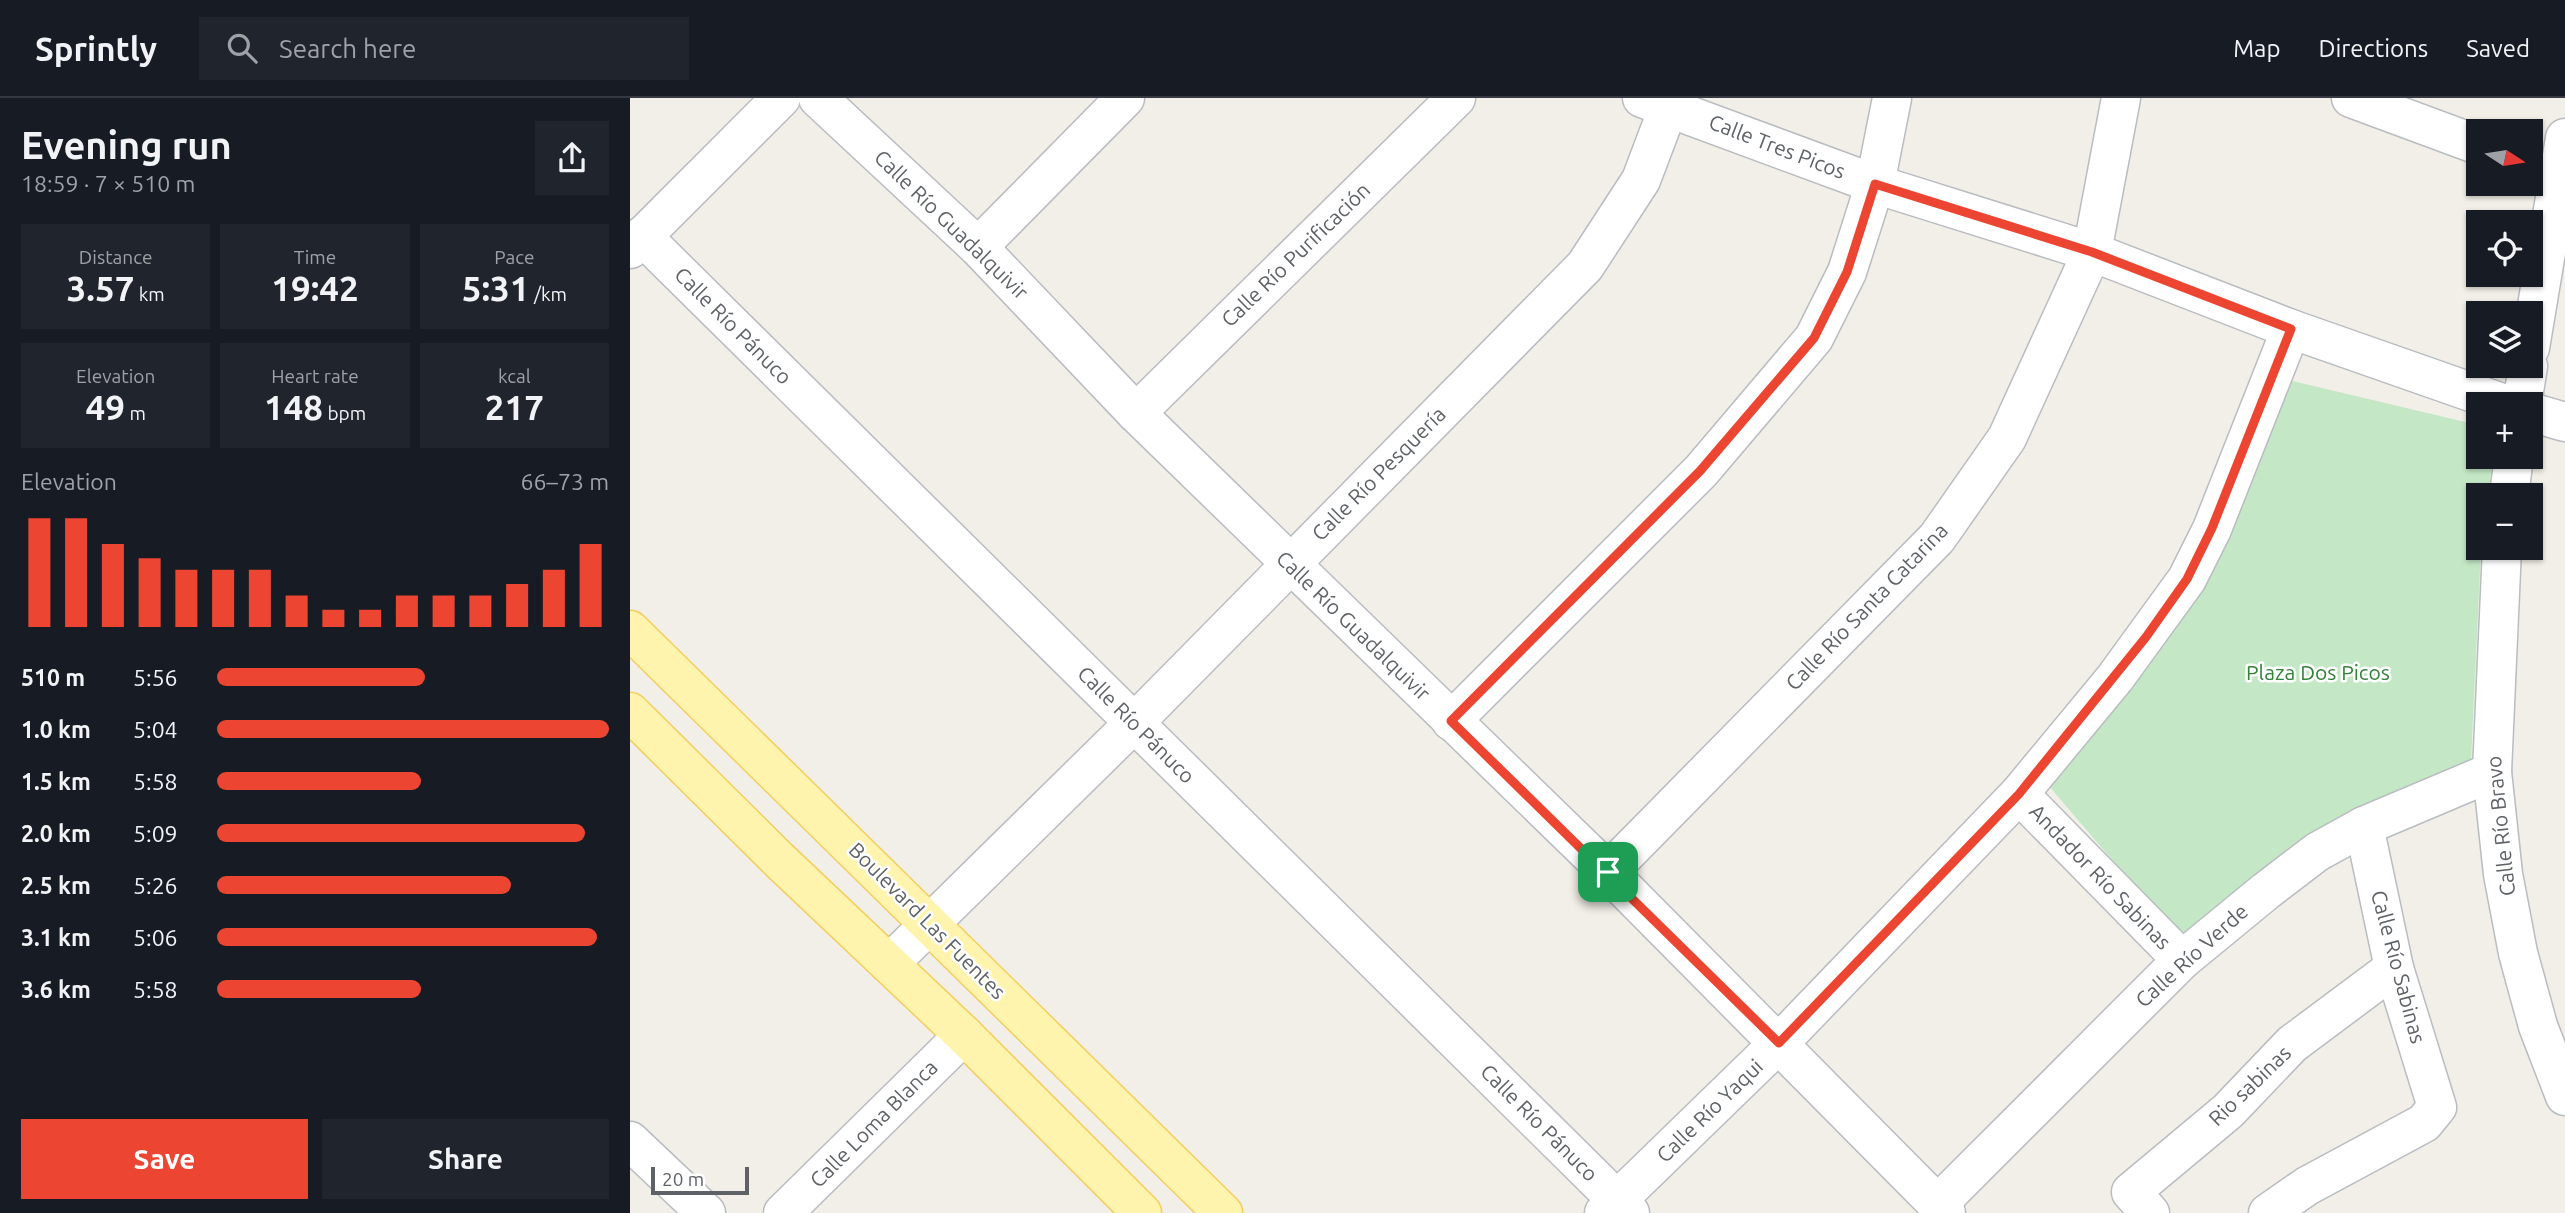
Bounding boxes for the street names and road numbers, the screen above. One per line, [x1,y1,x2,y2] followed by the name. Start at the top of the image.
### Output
[1706,109,1849,183] street label: Calle Tres Picos
[870,145,1034,304] street label: Calle Río Guadalquivir
[1216,177,1374,331] street label: Calle Río Purificación
[670,262,797,389] street label: Calle Río Pánuco
[1307,402,1450,545] street label: Calle Río Pesquería
[1780,518,1952,695] street label: Calle Río Santa Catarina
[1272,546,1436,705] street label: Calle Río Guadalquivir
[1073,661,1200,788] street label: Calle Río Pánuco
[2481,755,2519,897] street label: Calle Río Bravo
[2025,799,2176,954] street label: Andador Río Sabinas
[844,837,1011,1004] street label: Boulevard Las Fuentes
[2367,888,2431,1046] street label: Calle Río Sabinas
[2130,899,2252,1012] street label: Calle Río Verde
[2203,1040,2295,1130] street label: Rio sabinas
[1651,1054,1767,1167] street label: Calle Río Yaqui
[805,1055,942,1192] street label: Calle Loma Blanca
[1476,1059,1603,1186] street label: Calle Río Pánuco

